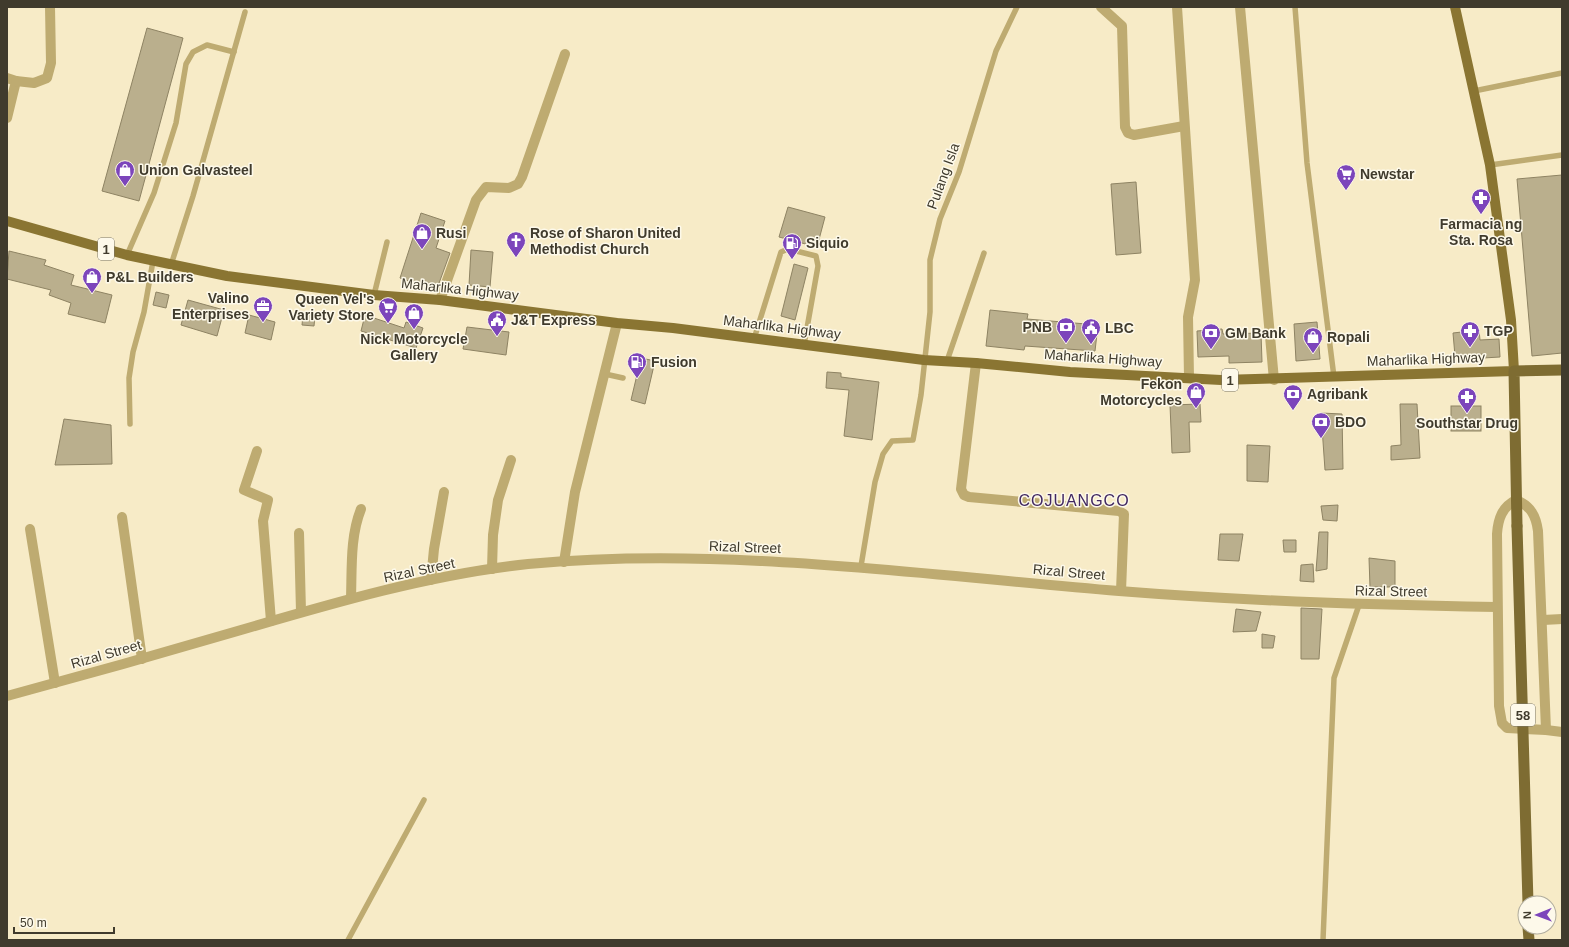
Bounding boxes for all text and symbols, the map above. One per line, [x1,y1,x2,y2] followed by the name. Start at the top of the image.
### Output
[924,141,962,211] street label: Pulang Isla
[114,159,136,187] shop icon: Union Galvasteel
[139,162,253,178] place label: Union Galvasteel
[1335,163,1357,191] supermarket icon: Newstar
[1360,166,1415,182] place label: Newstar
[1470,187,1492,215] pharmacy icon: Farmacia ng Sta. Rosa
[1440,216,1522,248] place label: Farmacia ng Sta. Rosa
[411,222,433,250] shop icon: Rusi
[436,225,466,241] place label: Rusi
[530,225,681,257] place label: Rose of Sharon United Methodist Church
[505,230,527,258] church icon: Rose of Sharon United Methodist Church
[781,232,803,260] fuel station icon: Siquio
[806,235,849,251] place label: Siquio
[98,238,114,260] road number: 1
[81,266,103,294] shop icon: P&L Builders
[106,269,194,285] place label: P&L Builders
[400,275,520,303] street label: Maharlika Highway
[172,290,249,322] place label: Valino Enterprises
[288,291,374,323] place label: Queen Vel's Variety Store
[252,295,274,323] office icon: Valino Enterprises
[377,296,399,324] supermarket icon: Queen Vel's Variety Store
[403,302,425,330] shop icon: Nick Motorcycle Gallery
[486,309,508,337] public building icon: J&T Express
[511,312,596,328] place label: J&T Express
[722,312,842,342] street label: Maharlika Highway
[1055,316,1077,344] bank icon: PNB
[1080,317,1102,345] public building icon: LBC
[1022,319,1052,335] place label: PNB
[1105,320,1134,336] place label: LBC
[1459,320,1481,348] pharmacy icon: TGP
[1200,322,1222,350] bank icon: GM Bank
[1484,323,1513,339] place label: TGP
[1225,325,1286,341] place label: GM Bank
[1302,326,1324,354] shop icon: Ropali
[1327,329,1370,345] place label: Ropali
[360,331,468,363] place label: Nick Motorcycle Gallery
[1043,346,1163,370] street label: Maharlika Highway
[1367,349,1485,369] street label: Maharlika Highway
[626,351,648,379] fuel station icon: Fusion
[651,354,697,370] place label: Fusion
[1222,369,1238,391] road number: 1
[1100,376,1182,408] place label: Fekon Motorcycles
[1185,381,1207,409] shop icon: Fekon Motorcycles
[1282,383,1304,411] bank icon: Agribank
[1307,386,1368,402] place label: Agribank
[1456,386,1478,414] pharmacy icon: Southstar Drug
[1310,411,1332,439] bank icon: BDO
[1335,414,1366,430] place label: BDO
[1416,415,1518,431] place label: Southstar Drug
[1018,492,1130,509] district label: COJUANGCO
[709,538,782,556] street label: Rizal Street
[382,555,456,585] street label: Rizal Street
[1032,561,1106,583] street label: Rizal Street
[1355,582,1427,600] street label: Rizal Street
[69,636,143,672] street label: Rizal Street
[1511,704,1535,726] road number: 58
[1517,895,1557,935] north arrow
[14,909,114,935] scale bar
[1521,911,1533,919] text: N
[20,916,47,930] text: 50 m

